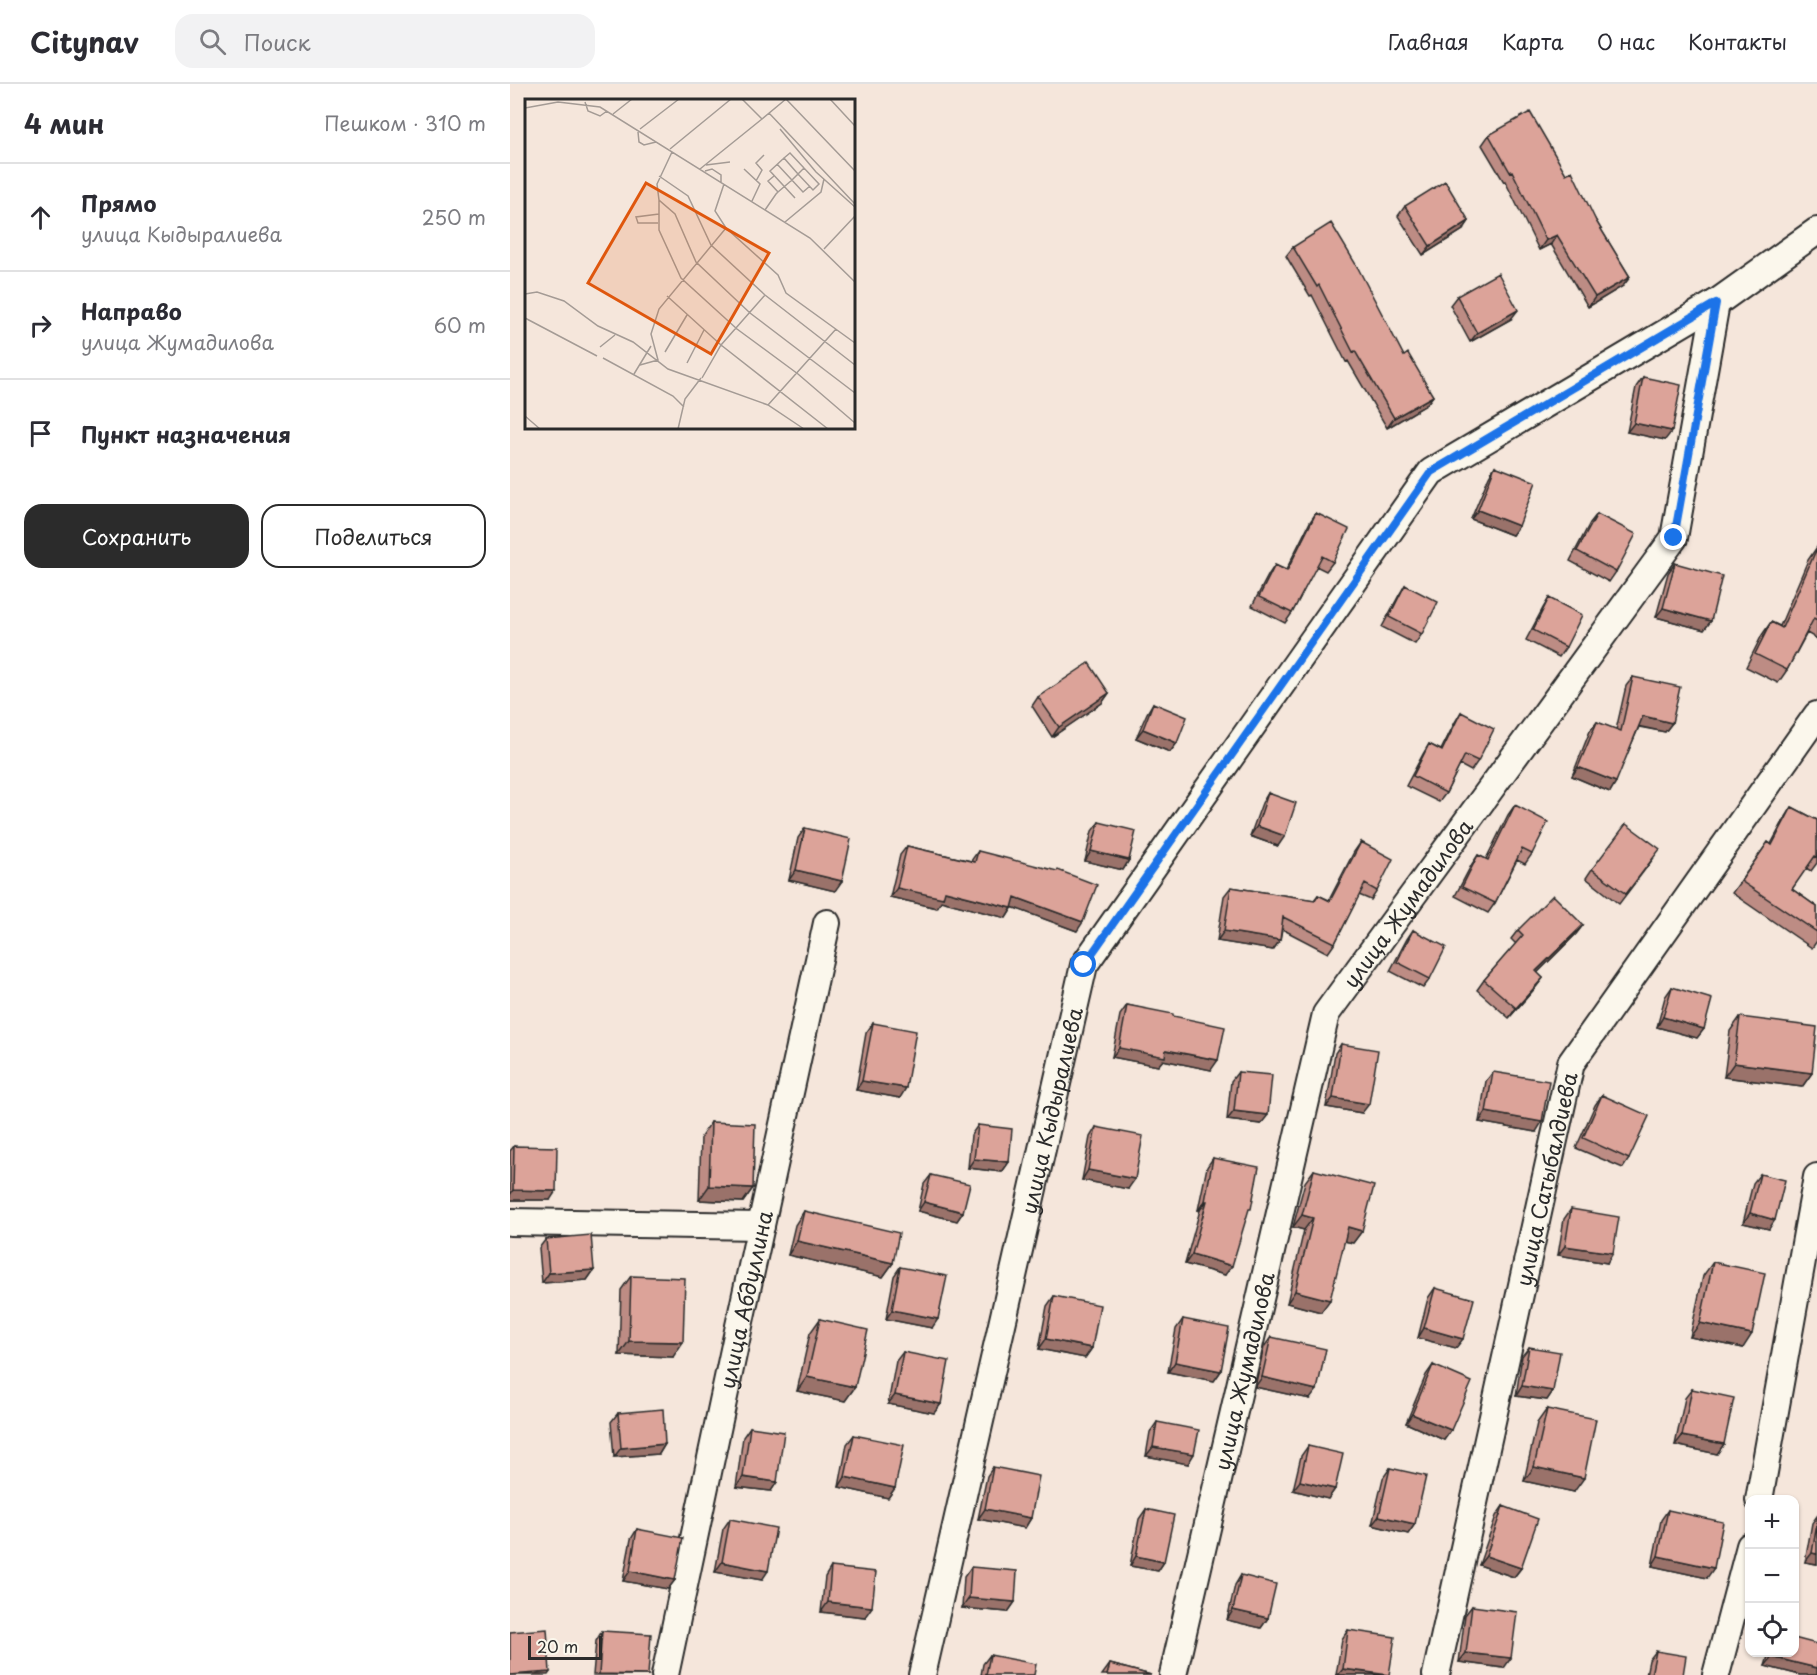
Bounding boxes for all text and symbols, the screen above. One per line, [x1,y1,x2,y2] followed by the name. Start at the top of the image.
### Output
[175,14,595,68] search box
[30,20,139,63] text: Citynav
[196,25,229,58] icon: search
[244,25,311,58] text: Поиск
[1388,25,1469,57] text: Главная
[1502,25,1564,57] text: Карта
[1597,25,1655,57] text: О нас
[1688,25,1787,57] text: Контакты
[525,99,855,429] inset map
[24,104,105,143] text: 4 мин
[324,108,486,138] text: Пешком · 310 m
[81,186,156,219] text: Прямо
[24,201,57,234] icon: ahead
[422,202,486,232] text: 250 m
[81,219,282,249] text: улица Кыдыралиева
[81,294,182,327] text: Направо
[24,309,57,342] icon: right
[434,310,486,340] text: 60 m
[81,327,274,357] text: улица Жумадилова
[24,417,57,450] icon: arrive
[81,417,291,450] text: Пункт назначения
[24,504,249,568] button: Сохранить
[261,504,486,568] button: Поделиться
[1660,524,1686,550] route end
[1334,812,1480,994] street label: улица Жумадилова
[1070,951,1096,977] route start
[1012,1004,1090,1217] street label: улица Кыдыралиева
[1506,1069,1585,1289] street label: улица Сатыбалдиева
[710,1207,780,1391] street label: улица Абдуллина
[1205,1269,1282,1473] street label: улица Жумадилова
[1745,1495,1799,1657] map controls
[1745,1495,1799,1549] button: +
[1745,1549,1799,1603] button: −
[1745,1603,1799,1657] button: locate
[528,1633,602,1660] scale bar
[537,1634,578,1658] text: 20 m

